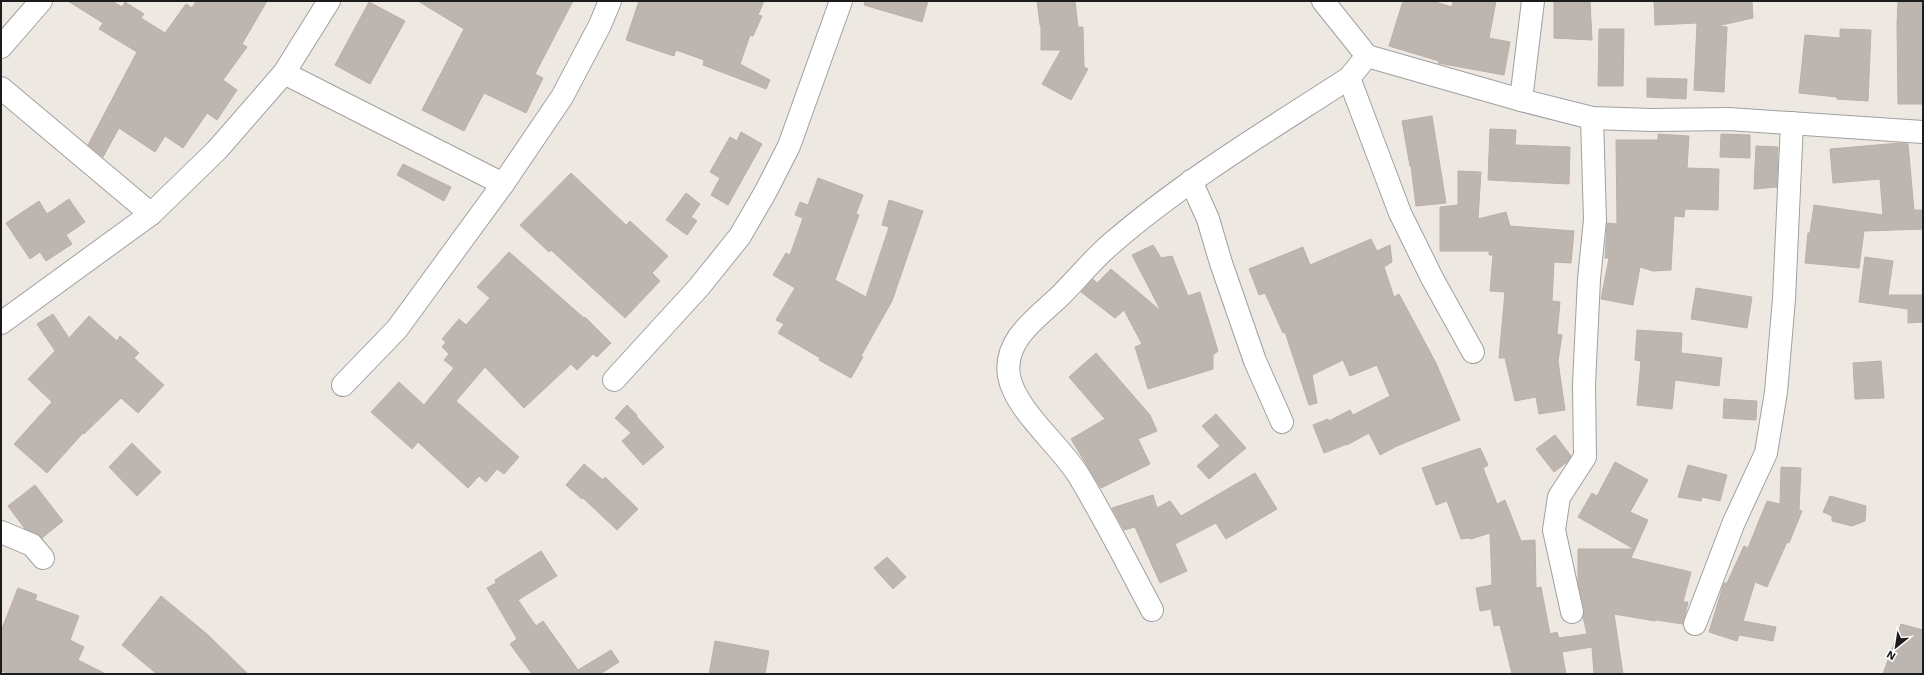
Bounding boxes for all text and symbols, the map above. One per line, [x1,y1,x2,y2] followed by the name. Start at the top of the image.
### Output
[1876,627,1916,667] north arrow
[1884,648,1898,663] text: N

